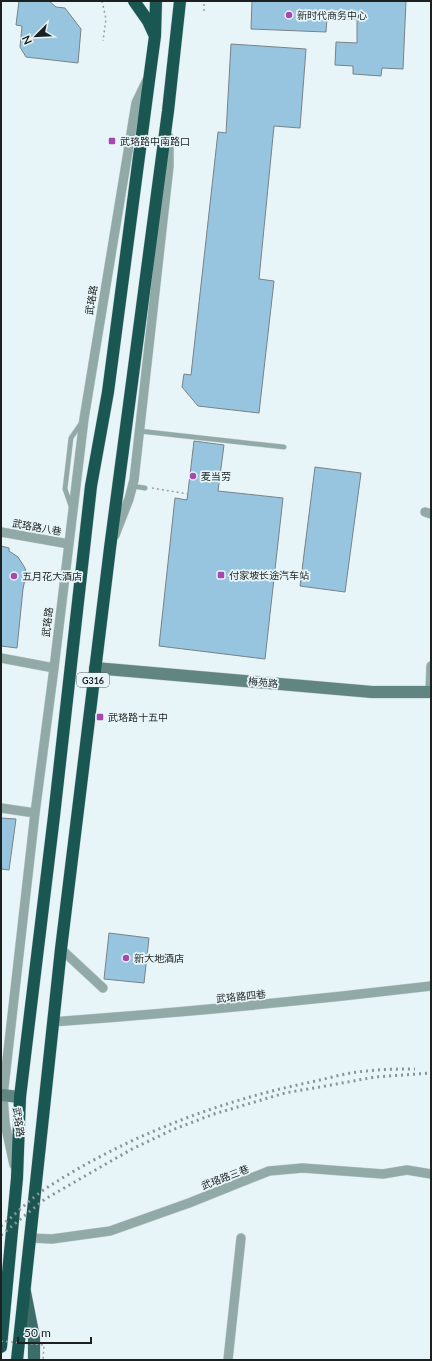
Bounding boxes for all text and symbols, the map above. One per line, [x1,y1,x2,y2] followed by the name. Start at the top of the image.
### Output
[297,9,367,21] place label: 新时代商务中心
[284,10,294,20] marker: 新时代商务中心
[16,16,56,56] north arrow
[19,34,34,47] text: N
[120,135,190,147] place label: 武珞路中南路口
[107,136,117,146] marker: 武珞路中南路口
[83,284,99,316] street label: 武珞路
[201,470,231,482] place label: 麦当劳
[188,471,198,481] marker: 麦当劳
[11,517,63,537] street label: 武珞路八巷
[229,569,309,581] place label: 付家坡长途汽车站
[22,570,82,582] place label: 五月花大酒店
[216,570,226,580] marker: 付家坡长途汽车站
[9,571,19,581] marker: 五月花大酒店
[39,606,55,638] street label: 武珞路
[77,673,109,687] road number: G316
[248,675,278,689] street label: 梅苑路
[108,711,168,723] place label: 武珞路十五中
[95,712,105,722] marker: 武珞路十五中
[134,952,184,964] place label: 新大地酒店
[121,953,131,963] marker: 新大地酒店
[216,987,266,1005] street label: 武珞路四巷
[11,1106,27,1138] street label: 武珞路
[200,1162,250,1192] street label: 武珞路三巷
[18,1319,91,1345] scale bar
[24,1325,51,1340] text: 50 m

